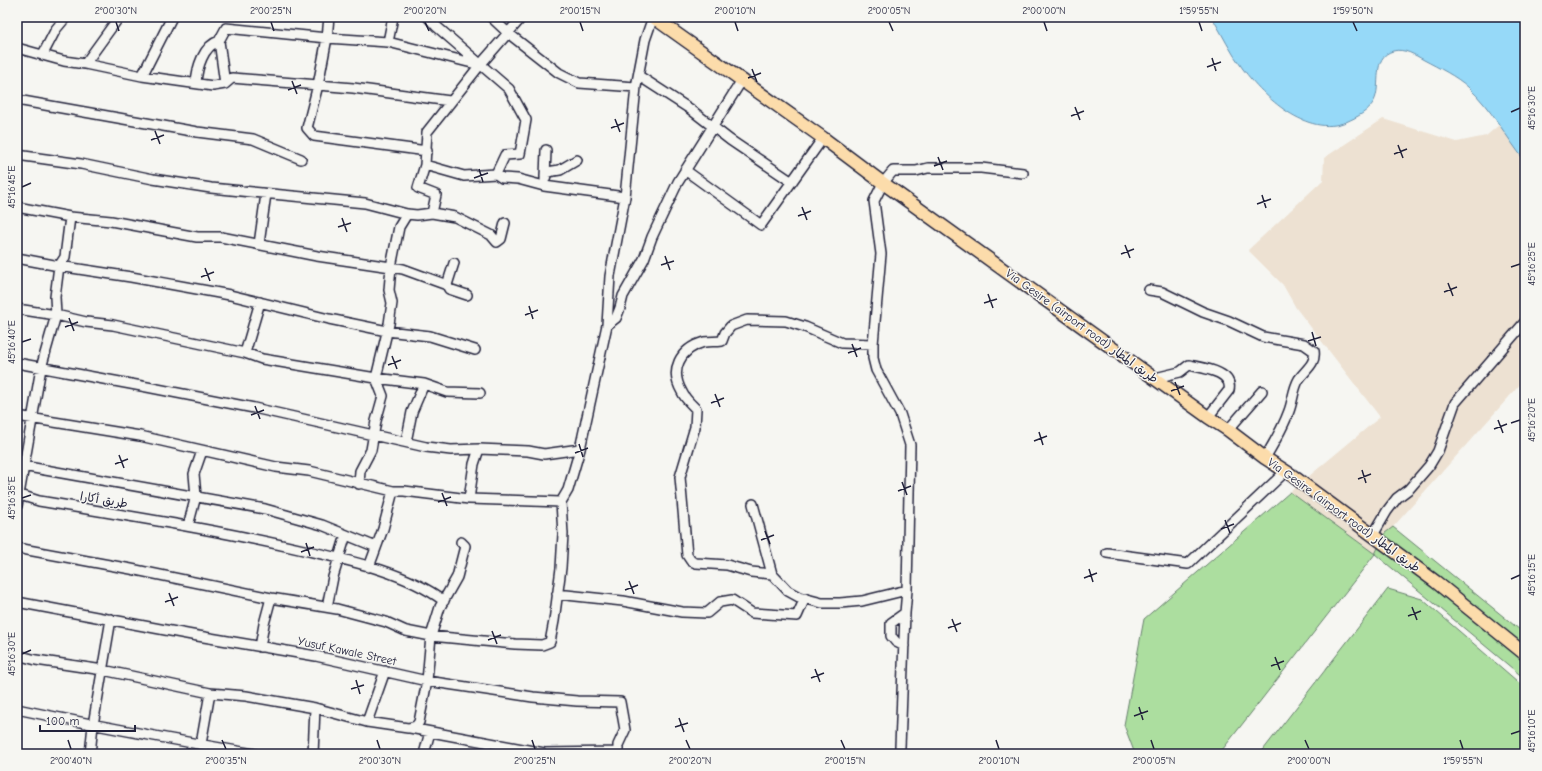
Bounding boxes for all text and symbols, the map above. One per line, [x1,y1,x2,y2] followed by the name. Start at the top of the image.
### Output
[95,5,137,17] text: 2°00'30"N
[250,5,292,17] text: 2°00'25"N
[404,5,446,17] text: 2°00'20"N
[560,5,600,17] text: 2°00'15"N
[714,5,756,17] text: 2°00'10"N
[868,5,910,17] text: 2°00'05"N
[1022,5,1066,17] text: 2°00'00"N
[1179,5,1219,17] text: 1°59'55"N
[1333,5,1373,17] text: 1°59'50"N
[1526,86,1538,130] text: 45°16'30"E
[6,165,18,209] text: 45°16'45"E
[1526,242,1538,286] text: 45°16'25"E
[1003,266,1161,386] street label: Via Gesire (airport road) طريق المطار
[6,320,18,364] text: 45°16'40"E
[1526,398,1538,442] text: 45°16'20"E
[1265,455,1423,575] street label: Via Gesire (airport road) طريق المطار
[6,476,18,520] text: 45°16'35"E
[79,489,129,511] street label: طريق أكارا
[1526,554,1538,596] text: 45°16'15"E
[6,632,18,676] text: 45°16'30"E
[296,634,398,668] street label: Yusuf Kawale Street
[40,707,135,733] scale bar
[1526,710,1538,752] text: 45°16'10"E
[46,714,79,728] text: 100 m
[50,755,92,767] text: 2°00'40"N
[205,755,247,767] text: 2°00'35"N
[359,755,401,767] text: 2°00'30"N
[514,755,556,767] text: 2°00'25"N
[669,755,711,767] text: 2°00'20"N
[825,755,865,767] text: 2°00'15"N
[978,755,1020,767] text: 2°00'10"N
[1133,755,1175,767] text: 2°00'05"N
[1287,755,1331,767] text: 2°00'00"N
[1443,755,1483,767] text: 1°59'55"N

